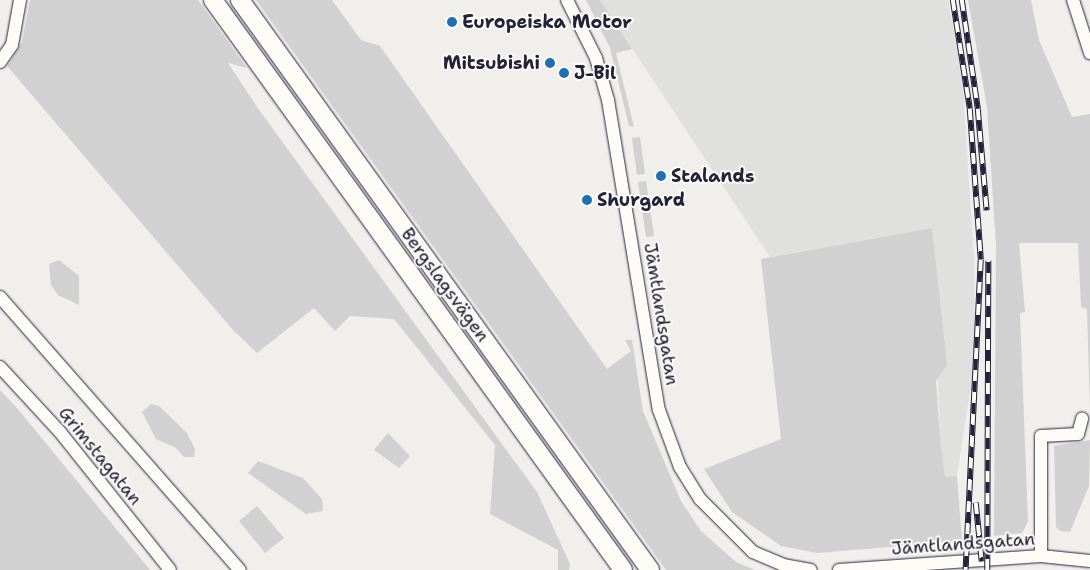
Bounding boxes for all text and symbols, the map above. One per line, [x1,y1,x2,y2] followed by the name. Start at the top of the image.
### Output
[462,11,632,33] place label: Europeiska Motor
[446,16,458,28] marker: Europeiska Motor
[443,52,540,74] place label: Mitsubishi
[544,57,556,69] marker: Mitsubishi
[574,62,616,84] place label: J-Bil
[558,67,570,79] marker: J-Bil
[671,165,754,187] place label: Stalands
[655,170,667,182] marker: Stalands
[597,189,685,211] place label: Shurgard
[581,194,593,206] marker: Shurgard
[396,224,494,346] street label: Bergslagsvägen
[639,241,683,387] street label: Jämtlandsgatan
[54,402,146,510] street label: Grimstagatan
[890,528,1036,560] street label: Jämtlandsgatan

